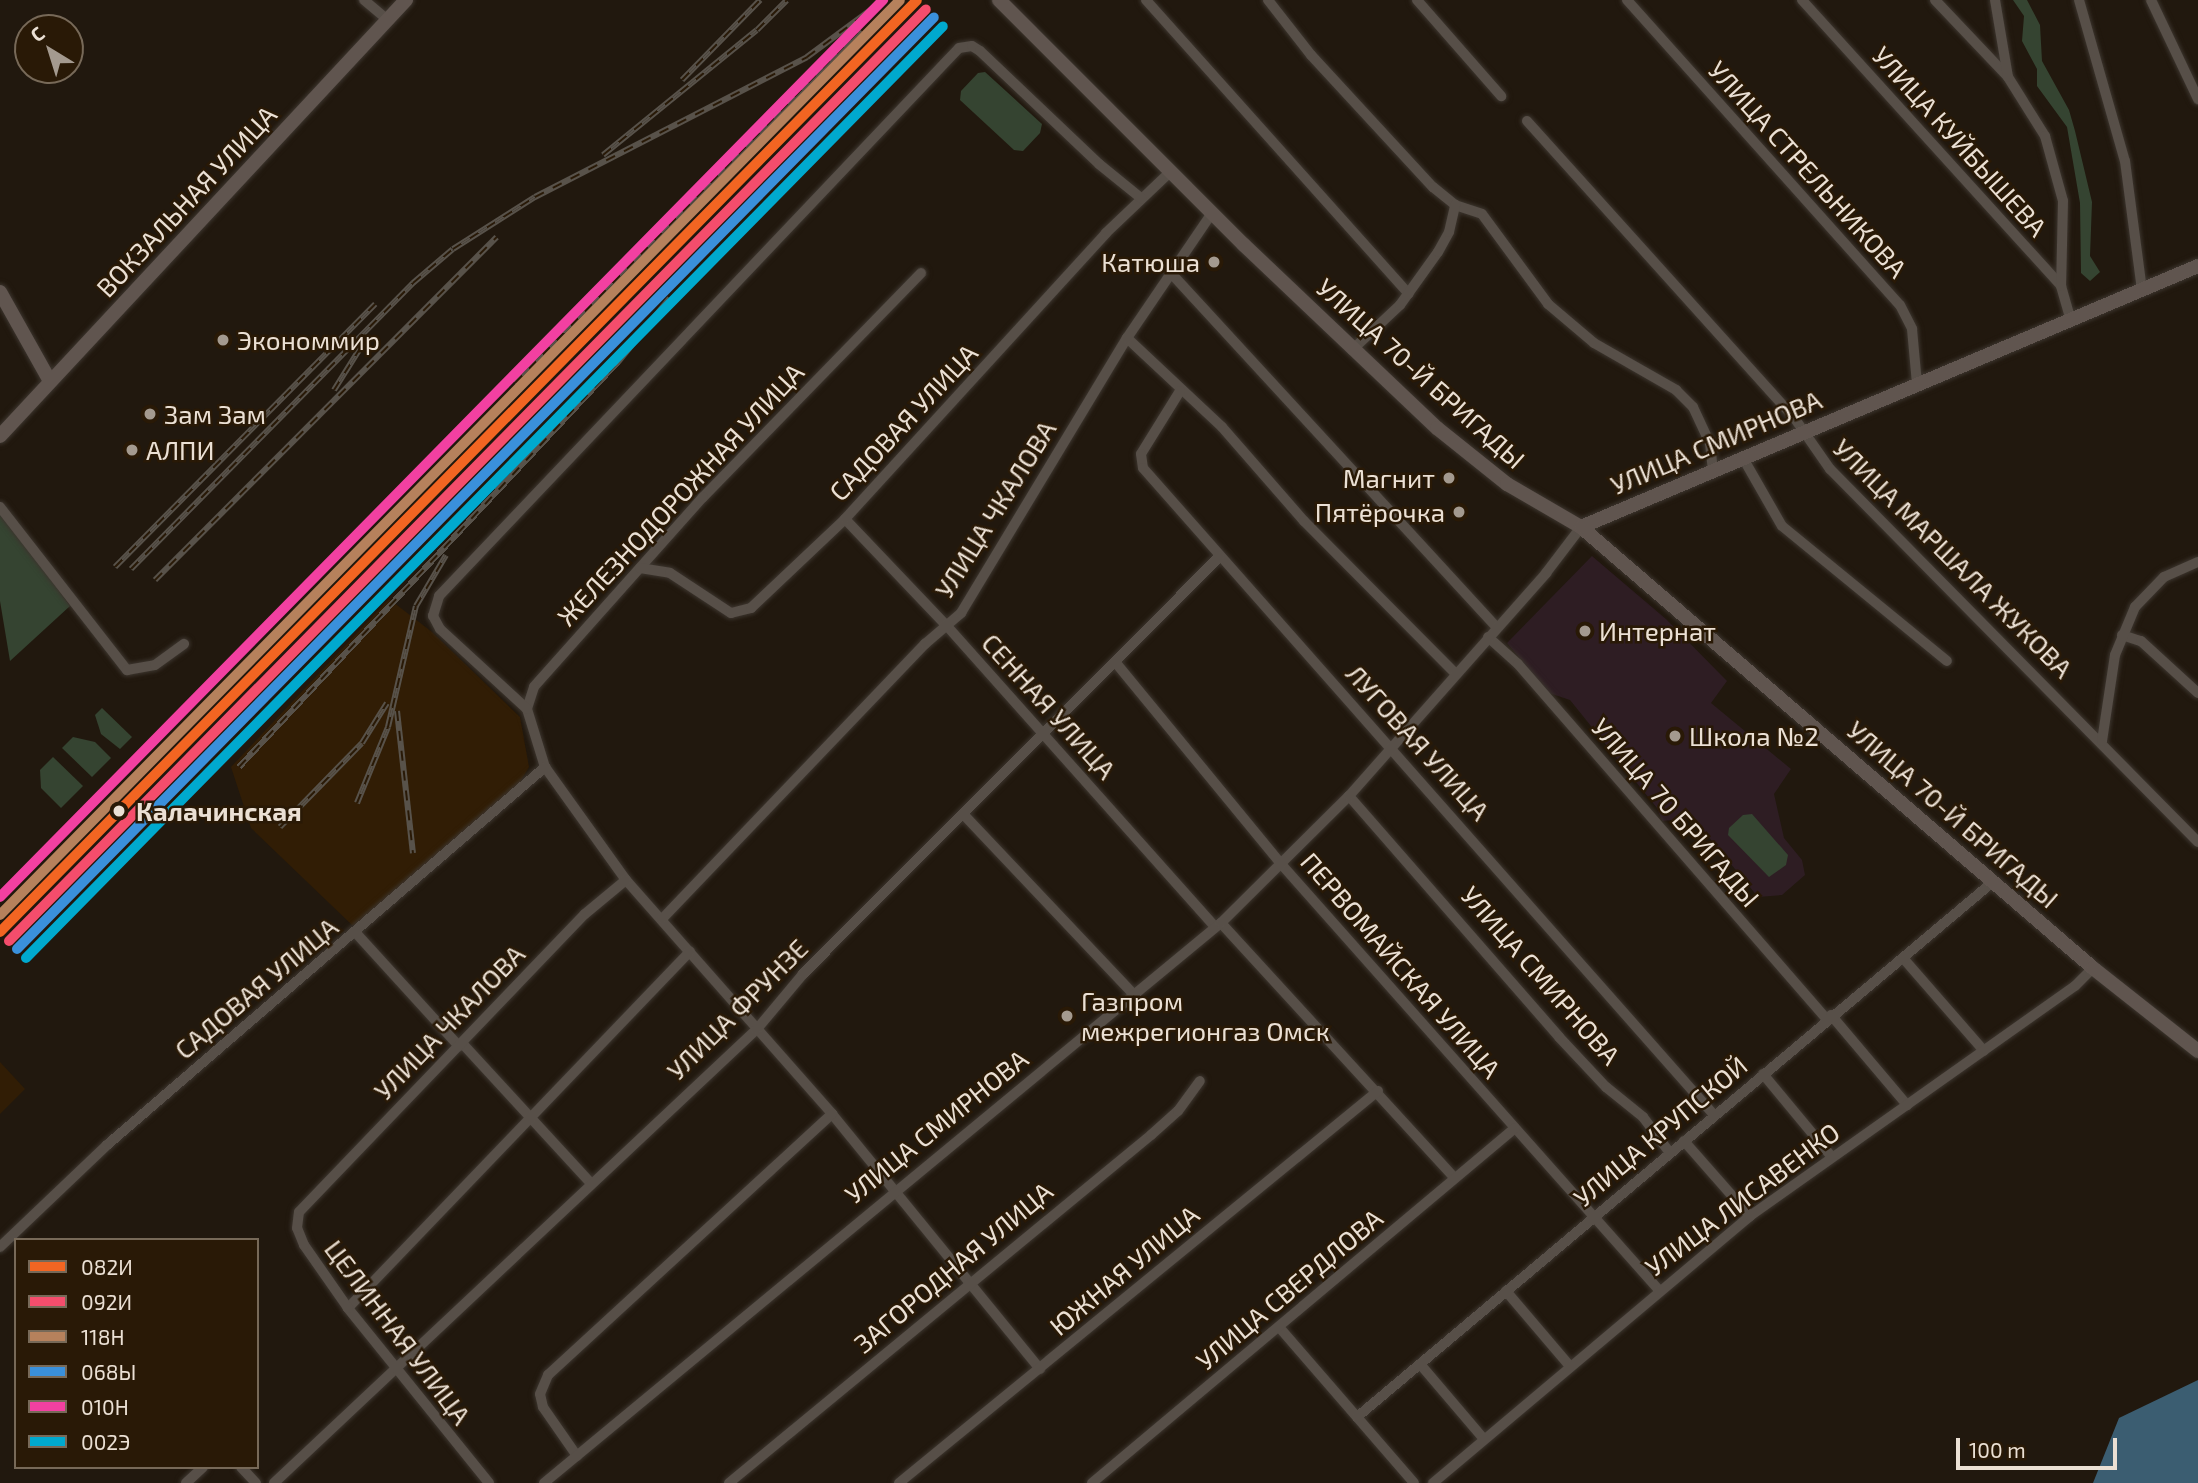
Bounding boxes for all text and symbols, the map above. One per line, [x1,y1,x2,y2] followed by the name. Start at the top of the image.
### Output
[14,14,84,84] north arrow
[26,21,48,46] text: С
[1866,39,2054,243] street label: УЛИЦА КУЙБЫШЕВА
[1702,54,1914,284] street label: УЛИЦА СТРЕЛЬНИКОВА
[89,99,283,303] street label: ВОКЗАЛЬНАЯ УЛИЦА
[1101,246,1200,278] place label: Катюша
[1206,254,1222,270] marker: Катюша
[1311,271,1531,475] street label: УЛИЦА 70-Й БРИГАДЫ
[237,324,380,356] place label: Экономмир
[215,332,231,348] marker: Экономмир
[822,337,984,507] street label: САДОВАЯ УЛИЦА
[550,356,810,632] street label: ЖЕЛЕЗНОДОРОЖНАЯ УЛИЦА
[1606,383,1826,501] street label: УЛИЦА СМИРНОВА
[164,398,266,430] place label: Зам Зам
[142,406,158,422] marker: Зам Зам
[928,415,1062,603] street label: УЛИЦА ЧКАЛОВА
[1827,432,2079,684] street label: УЛИЦА МАРШАЛА ЖУКОВА
[146,434,214,466] place label: АЛПИ
[124,442,140,458] marker: АЛПИ
[1343,462,1435,494] place label: Магнит
[1441,470,1457,486] marker: Магнит
[1315,496,1445,528] place label: Пятёрочка
[1451,504,1467,520] marker: Пятёрочка
[1599,615,1716,647] place label: Интернат
[1577,623,1593,639] marker: Интернат
[976,627,1122,785] street label: СЕННАЯ УЛИЦА
[1340,658,1496,826] street label: ЛУГОВАЯ УЛИЦА
[1586,711,1766,913] street label: УЛИЦА 70 БРИГАДЫ
[1841,714,2065,914] street label: УЛИЦА 70-Й БРИГАДЫ
[1689,720,1819,752] place label: Школа №2
[1667,728,1683,744] marker: Школа №2
[136,795,302,827] place label: Калачинская
[108,800,130,822] marker: Калачинская
[1295,846,1507,1084] street label: ПЕРВОМАЙСКАЯ УЛИЦА
[1455,879,1627,1071] street label: УЛИЦА СМИРНОВА
[168,911,344,1065] street label: САДОВАЯ УЛИЦА
[660,932,814,1086] street label: УЛИЦА ФРУНЗЕ
[367,938,531,1106] street label: УЛИЦА ЧКАЛОВА
[1081,985,1330,1046] place label: Газпром межрегионгаз Омск
[1059,1008,1075,1024] marker: Газпром межрегионгаз Омск
[838,1043,1034,1209] street label: УЛИЦА СМИРНОВА
[1567,1049,1753,1213] street label: УЛИЦА КРУПСКОЙ
[1639,1116,1845,1282] street label: УЛИЦА ЛИСАВЕНКО
[848,1175,1058,1359] street label: ЗАГОРОДНАЯ УЛИЦА
[1043,1198,1205,1342] street label: ЮЖНАЯ УЛИЦА
[1189,1202,1389,1376] street label: УЛИЦА СВЕРДЛОВА
[319,1234,477,1430] street label: ЦЕЛИННАЯ УЛИЦА
[14,1238,259,1469] legend
[81,1254,133,1279] text: 082И
[81,1289,132,1314] text: 092И
[81,1324,125,1349] text: 118Н
[81,1359,136,1384] text: 068Ы
[81,1394,129,1419] text: 010Н
[1960,1424,2121,1468] scale bar
[81,1429,130,1454] text: 002Э
[1969,1437,2026,1462] text: 100 m

